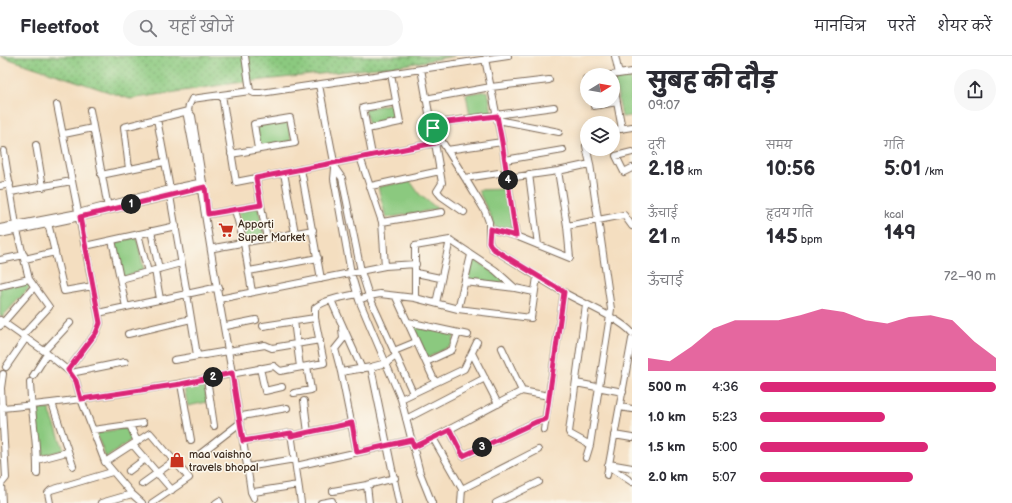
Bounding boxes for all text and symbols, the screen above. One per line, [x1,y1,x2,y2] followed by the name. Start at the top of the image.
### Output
[123,10,403,46] search box
[20,16,99,39] text: Fleetfoot
[137,17,159,39] icon: search
[169,18,234,37] text: यहाँ खोजें
[814,18,866,35] text: मानचित्र
[888,18,915,35] text: परतें
[937,18,992,35] text: शेयर करें
[580,68,620,108] north arrow
[580,68,620,156] map controls
[648,68,776,95] text: सुबह की दौड़
[954,69,996,111] button: share
[648,97,680,113] text: 09:07
[416,111,450,145] pin
[580,116,620,156] button: layers
[422,117,444,139] icon: arrive
[648,139,665,152] text: दूरी
[766,139,792,152] text: समय
[884,139,904,152] text: गति
[648,157,685,181] text: 2.18
[766,157,815,181] text: 10:56
[884,157,921,181] text: 5:01
[685,165,702,178] text: km
[921,165,944,178] text: /km
[498,170,518,190] pin: 4
[505,173,511,186] text: 4
[121,194,141,214] pin: 1
[129,197,133,210] text: 1
[648,207,678,220] text: ऊँचाई
[766,207,813,220] text: हृदय गति
[884,208,904,221] text: kcal
[238,218,306,244] place label: Apporti Super Market
[217,221,235,239] supermarket icon: Apporti Super Market
[884,221,916,245] text: 149
[648,225,668,249] text: 21
[766,225,798,249] text: 145
[668,233,680,246] text: m
[798,233,822,246] text: bpm
[944,268,996,284] text: 72–90 m
[648,273,683,289] text: ऊँचाई
[203,367,223,387] pin: 2
[210,370,216,383] text: 2
[648,379,686,395] text: 500 m
[712,379,739,395] text: 4:36
[648,409,686,425] text: 1.0 km
[712,409,737,425] text: 5:23
[472,437,492,457] pin: 3
[648,439,685,455] text: 1.5 km
[712,439,737,455] text: 5:00
[479,440,485,453] text: 3
[189,448,259,474] place label: maa vaishno travels bhopal
[168,451,186,469] shop icon: maa vaishno travels bhopal
[648,469,688,485] text: 2.0 km
[712,469,736,485] text: 5:07

